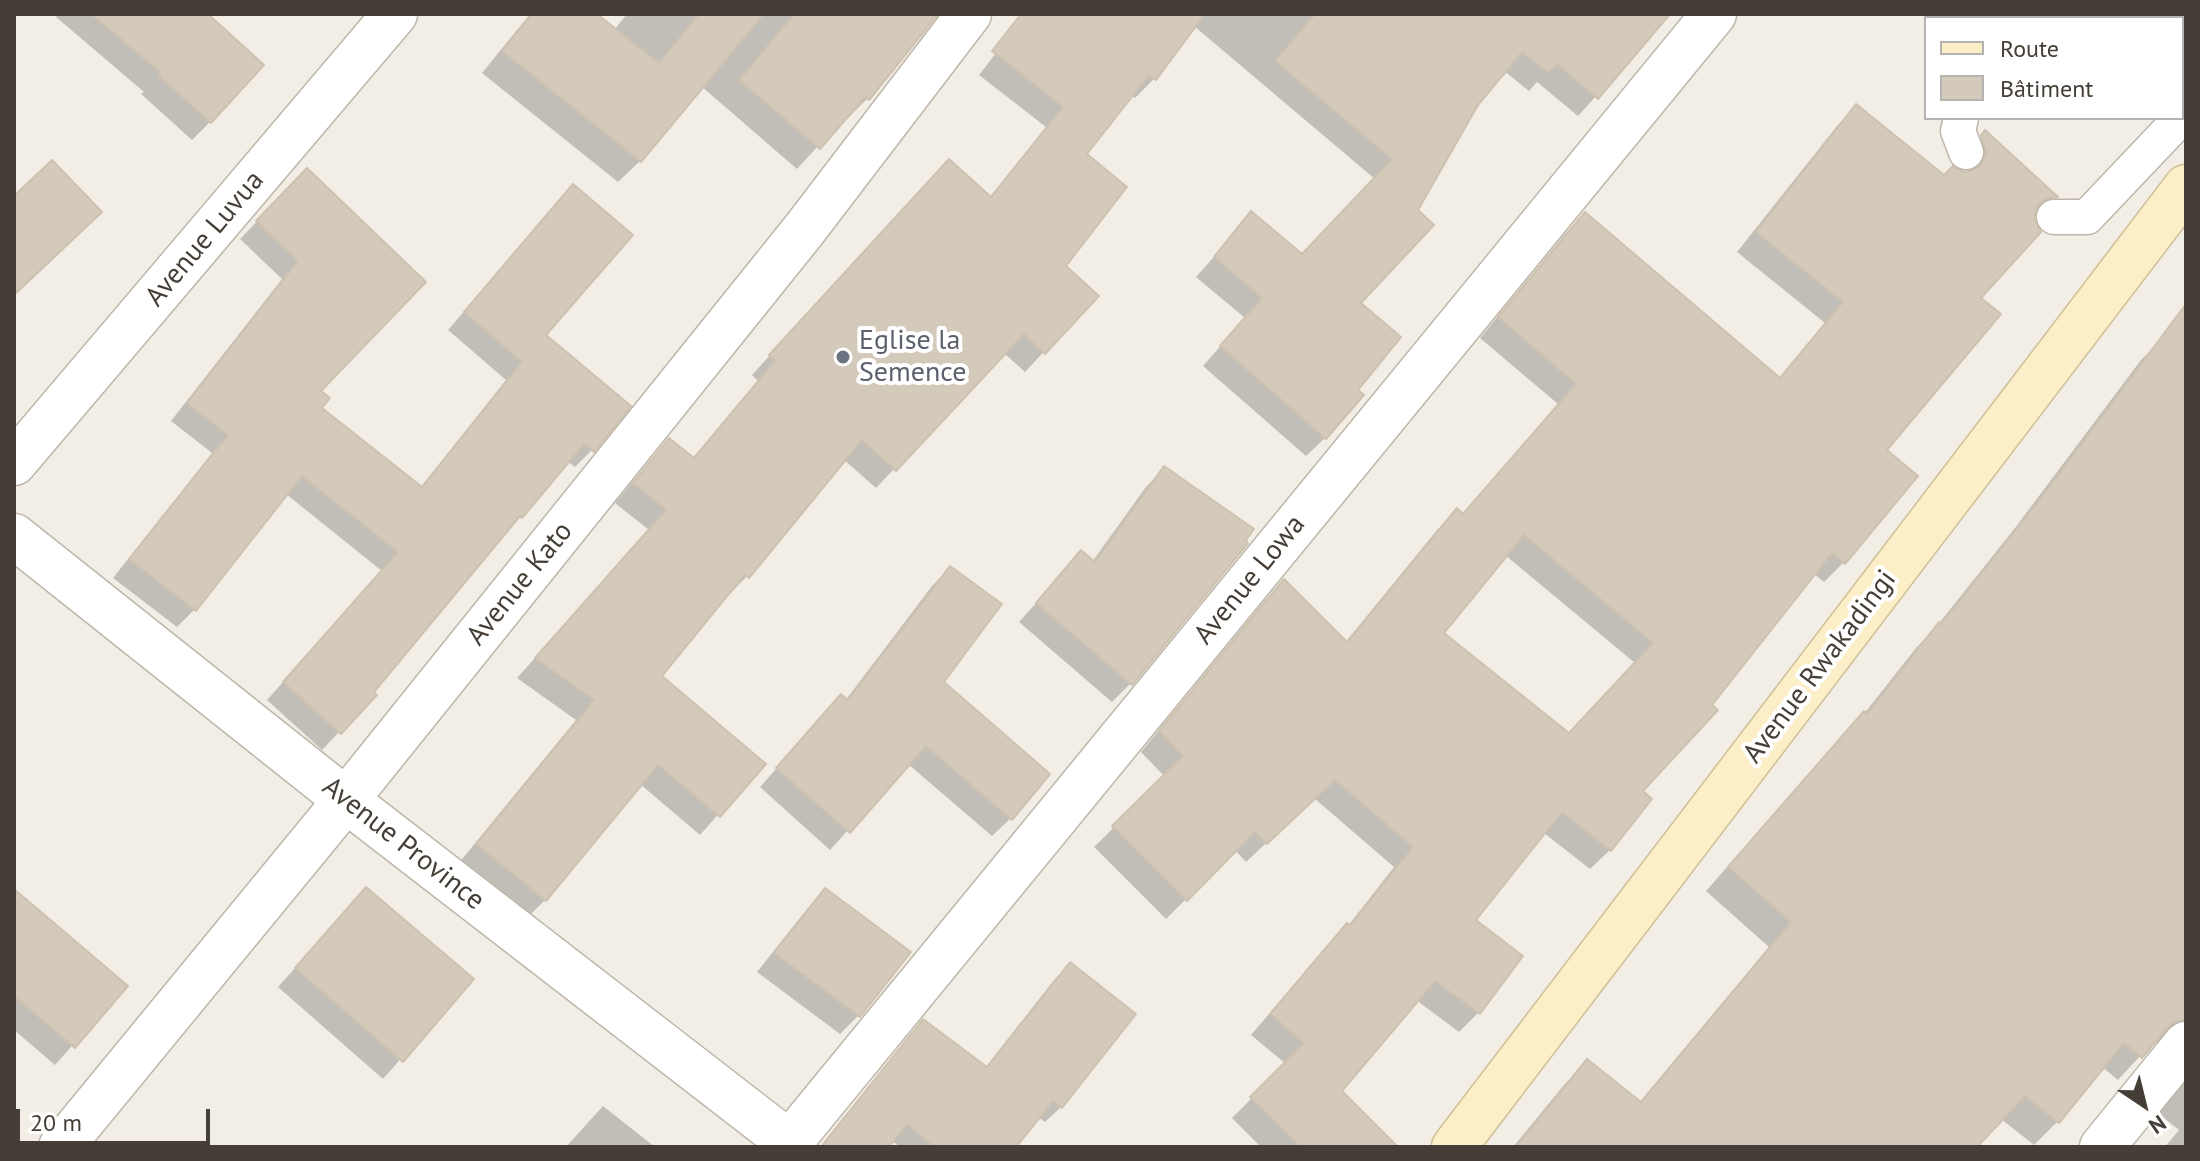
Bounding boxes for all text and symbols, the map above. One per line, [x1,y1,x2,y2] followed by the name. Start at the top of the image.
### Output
[1924,16,2184,120] legend
[2000,33,2059,64] text: Route
[2000,73,2093,104] text: Bâtiment
[139,164,271,314] street label: Avenue Luvua
[859,324,967,390] place label: Eglise la Semence
[834,348,852,366] marker: Eglise la Semence
[1188,508,1312,652] street label: Avenue Lowa
[460,515,580,653] street label: Avenue Kato
[1736,564,1904,770] street label: Avenue Rwakadingi
[315,770,491,918] street label: Avenue Province
[2104,1065,2184,1145] north arrow
[20,1093,214,1143] scale bar
[30,1107,82,1138] text: 20 m
[2144,1109,2172,1140] text: N

